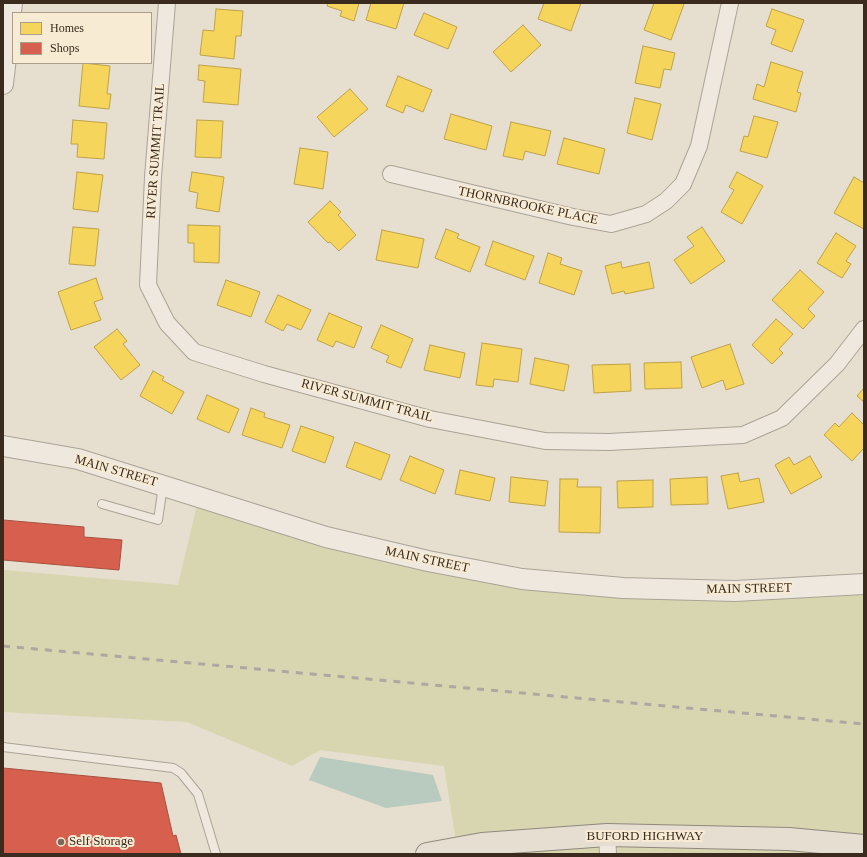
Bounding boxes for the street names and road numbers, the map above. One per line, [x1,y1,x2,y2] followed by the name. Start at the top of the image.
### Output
[143,83,169,219] street label: RIVER SUMMIT TRAIL
[457,184,599,228] street label: THORNBROOKE PLACE
[299,376,435,426] street label: RIVER SUMMIT TRAIL
[73,452,159,490] street label: MAIN STREET
[384,543,470,577] street label: MAIN STREET
[706,580,792,598] street label: MAIN STREET
[587,829,703,845] street label: BUFORD HIGHWAY

